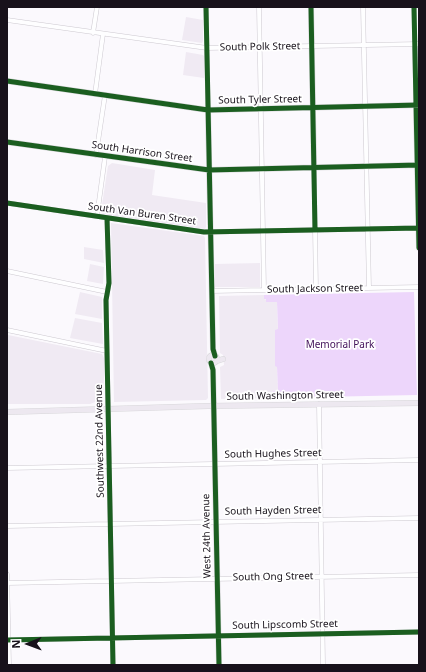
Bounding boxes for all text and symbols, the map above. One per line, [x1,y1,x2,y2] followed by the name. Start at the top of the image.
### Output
[220,40,300,54] street label: South Polk Street
[218,93,302,107] street label: South Tyler Street
[91,139,193,165] street label: South Harrison Street
[87,200,197,228] street label: South Van Buren Street
[267,282,363,296] street label: South Jackson Street
[306,339,374,351] park label: Memorial Park
[93,384,107,498] street label: Southwest 22nd Avenue
[226,389,344,403] street label: South Washington Street
[224,447,322,461] street label: South Hughes Street
[200,494,214,578] street label: West 24th Avenue
[225,504,321,518] street label: South Hayden Street
[233,570,313,584] street label: South Ong Street
[232,618,338,632] street label: South Lipscomb Street
[8,624,48,664] north arrow
[8,640,23,649] text: N

